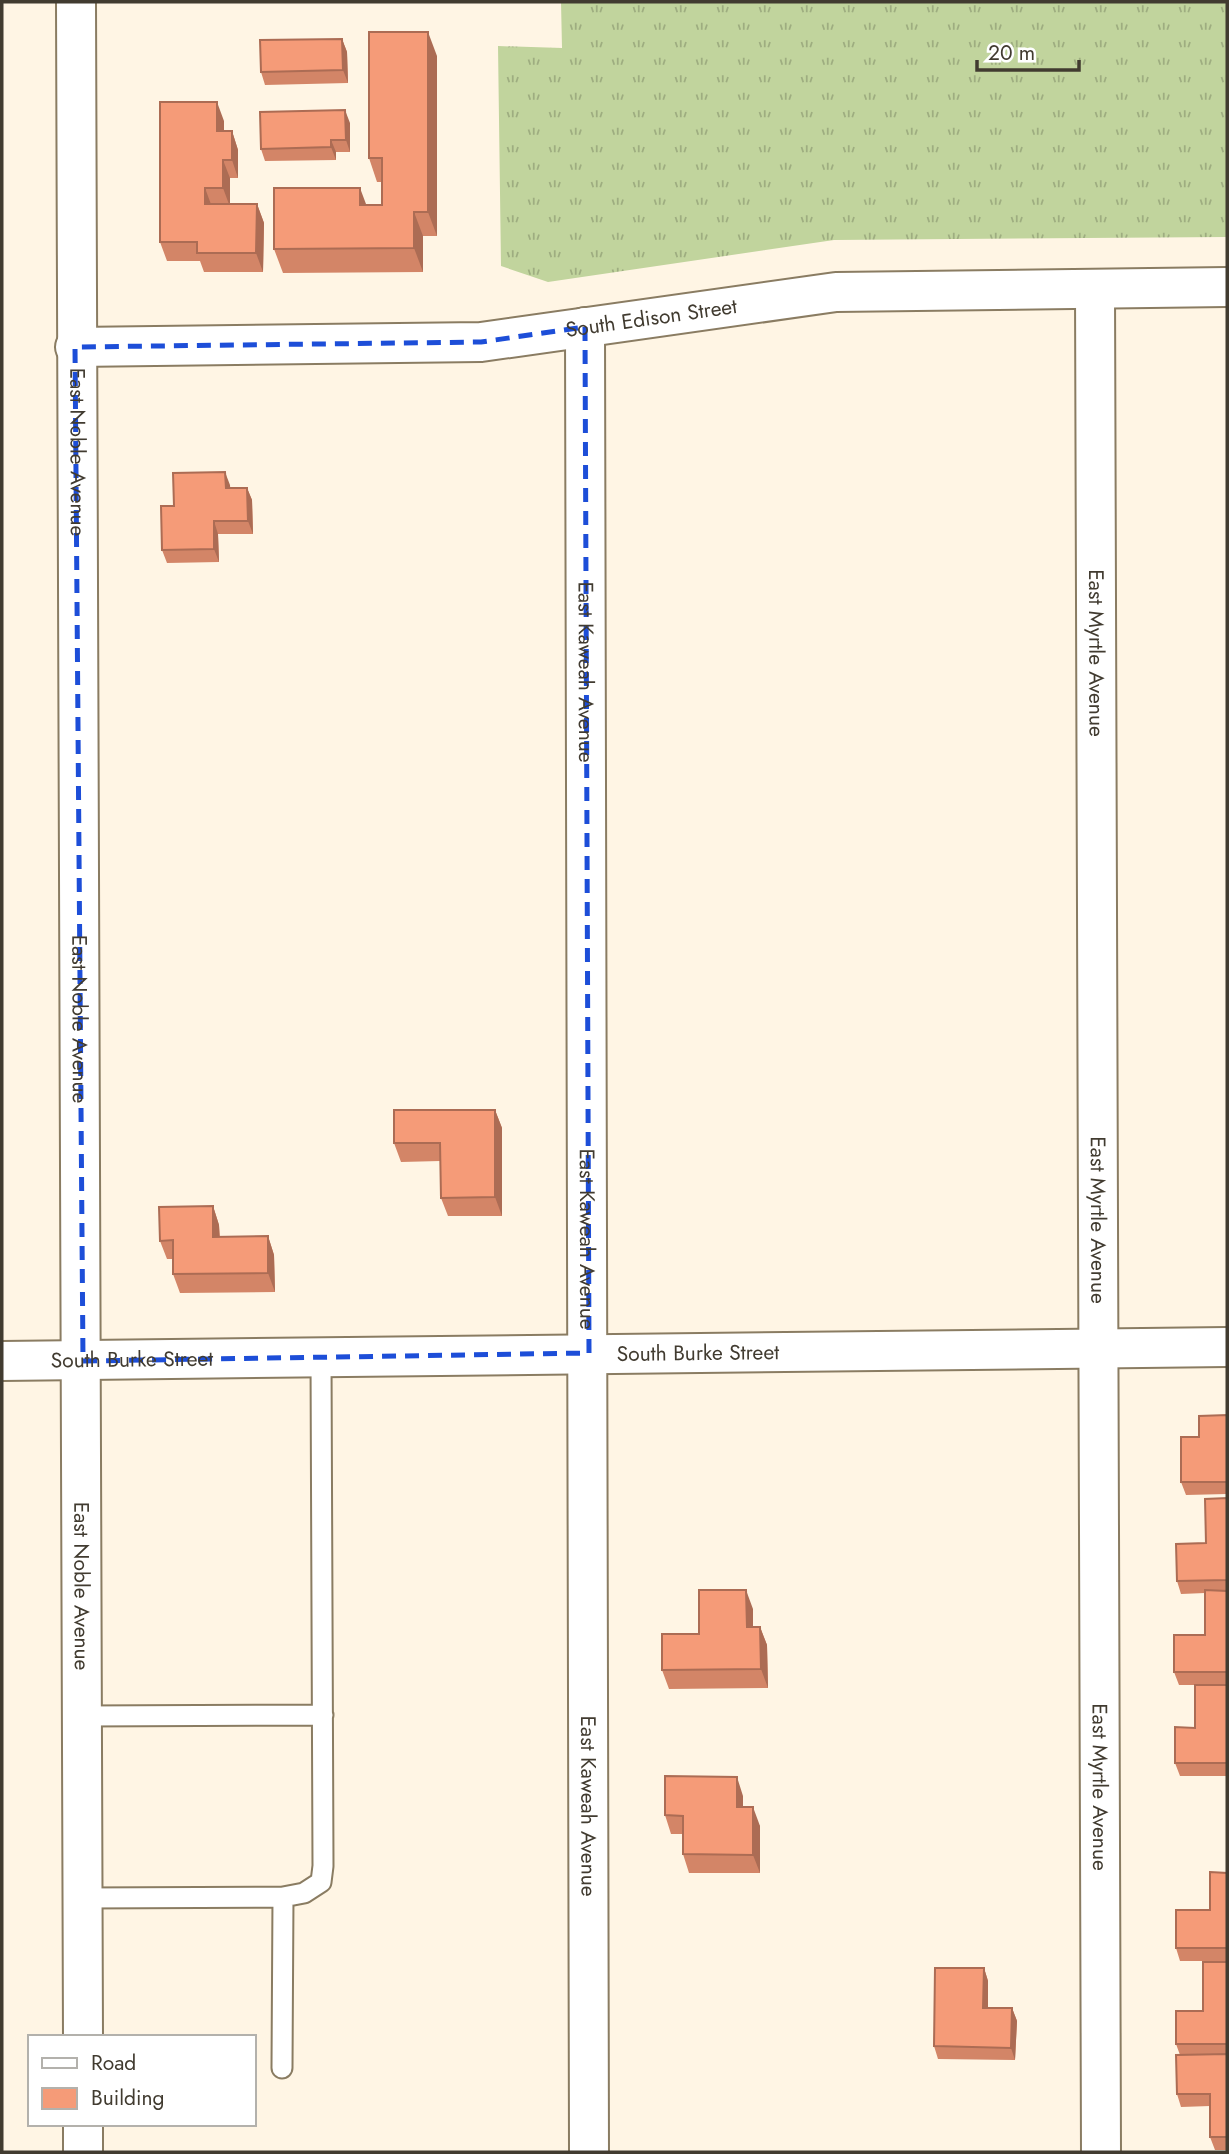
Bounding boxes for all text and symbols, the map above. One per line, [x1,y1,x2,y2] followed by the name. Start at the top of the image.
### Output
[977,28,1078,72] scale bar
[988,38,1035,68] text: 20 m
[564,291,739,345] street label: South Edison Street
[62,368,93,537] street label: East Noble Avenue
[1081,569,1111,737] street label: East Myrtle Avenue
[571,581,601,763] street label: East Kaweah Avenue
[64,935,95,1104] street label: East Noble Avenue
[1083,1136,1113,1304] street label: East Myrtle Avenue
[572,1148,602,1330] street label: East Kaweah Avenue
[616,1337,779,1369] street label: South Burke Street
[51,1344,213,1375] street label: South Burke Street
[66,1502,97,1671] street label: East Noble Avenue
[1085,1703,1115,1871] street label: East Myrtle Avenue
[573,1715,603,1897] street label: East Kaweah Avenue
[28,2035,256,2126] legend
[91,2048,136,2078] text: Road
[91,2083,164,2113] text: Building

